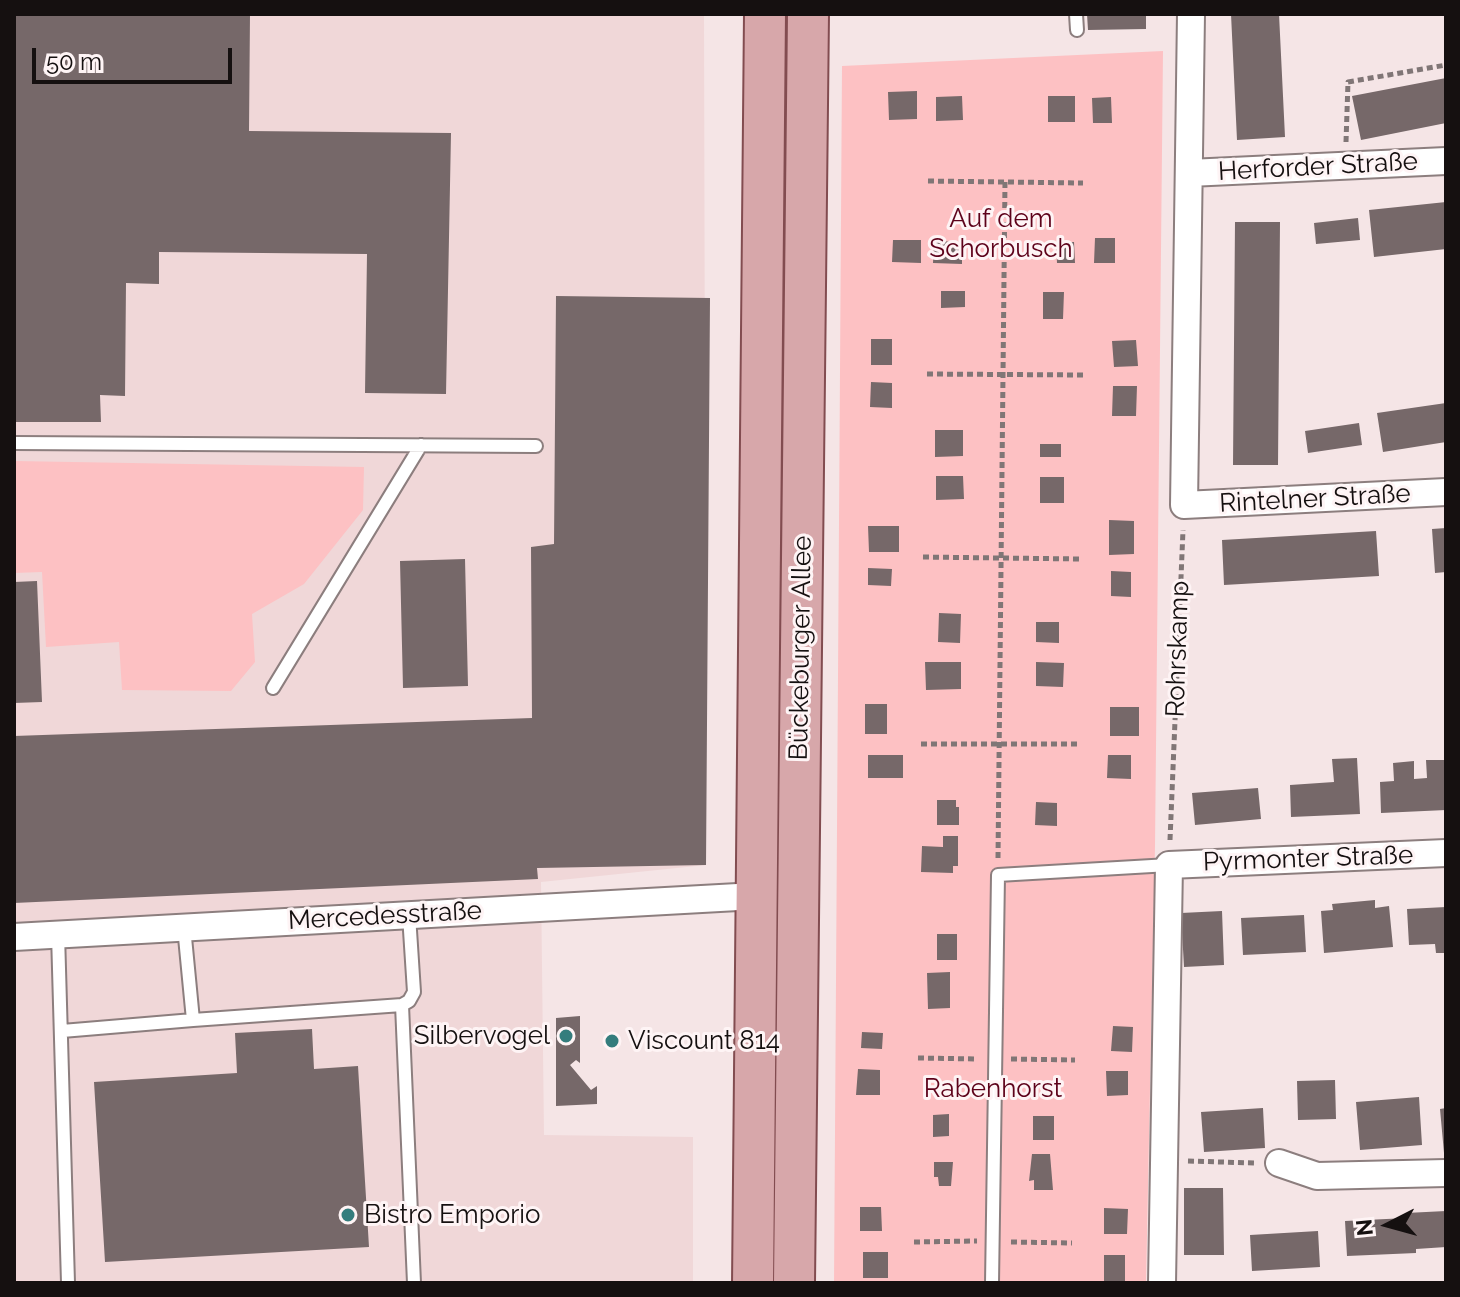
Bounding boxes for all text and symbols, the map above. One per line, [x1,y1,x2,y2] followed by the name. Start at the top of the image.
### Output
[36,32,236,82] scale bar
[46,47,102,76] text: 50 m
[1217,146,1419,188] street label: Herforder Straße
[929,203,1073,264] park label: Auf dem Schorbusch
[1219,478,1411,520] street label: Rintelner Straße
[783,535,819,761] street label: Bückeburger Allee
[1160,580,1196,718] street label: Rohrskamp
[1202,840,1414,878] street label: Pyrmonter Straße
[287,895,483,937] street label: Mercedesstraße
[414,1020,550,1052] place label: Silbervogel
[628,1025,780,1057] place label: Viscount 814
[557,1027,575,1045] marker: Silbervogel
[603,1032,621,1050] marker: Viscount 814
[924,1073,1062,1105] park label: Rabenhorst
[1348,1185,1428,1265] north arrow
[364,1199,540,1231] place label: Bistro Emporio
[339,1206,357,1224] marker: Bistro Emporio
[1350,1218,1378,1237] text: N

